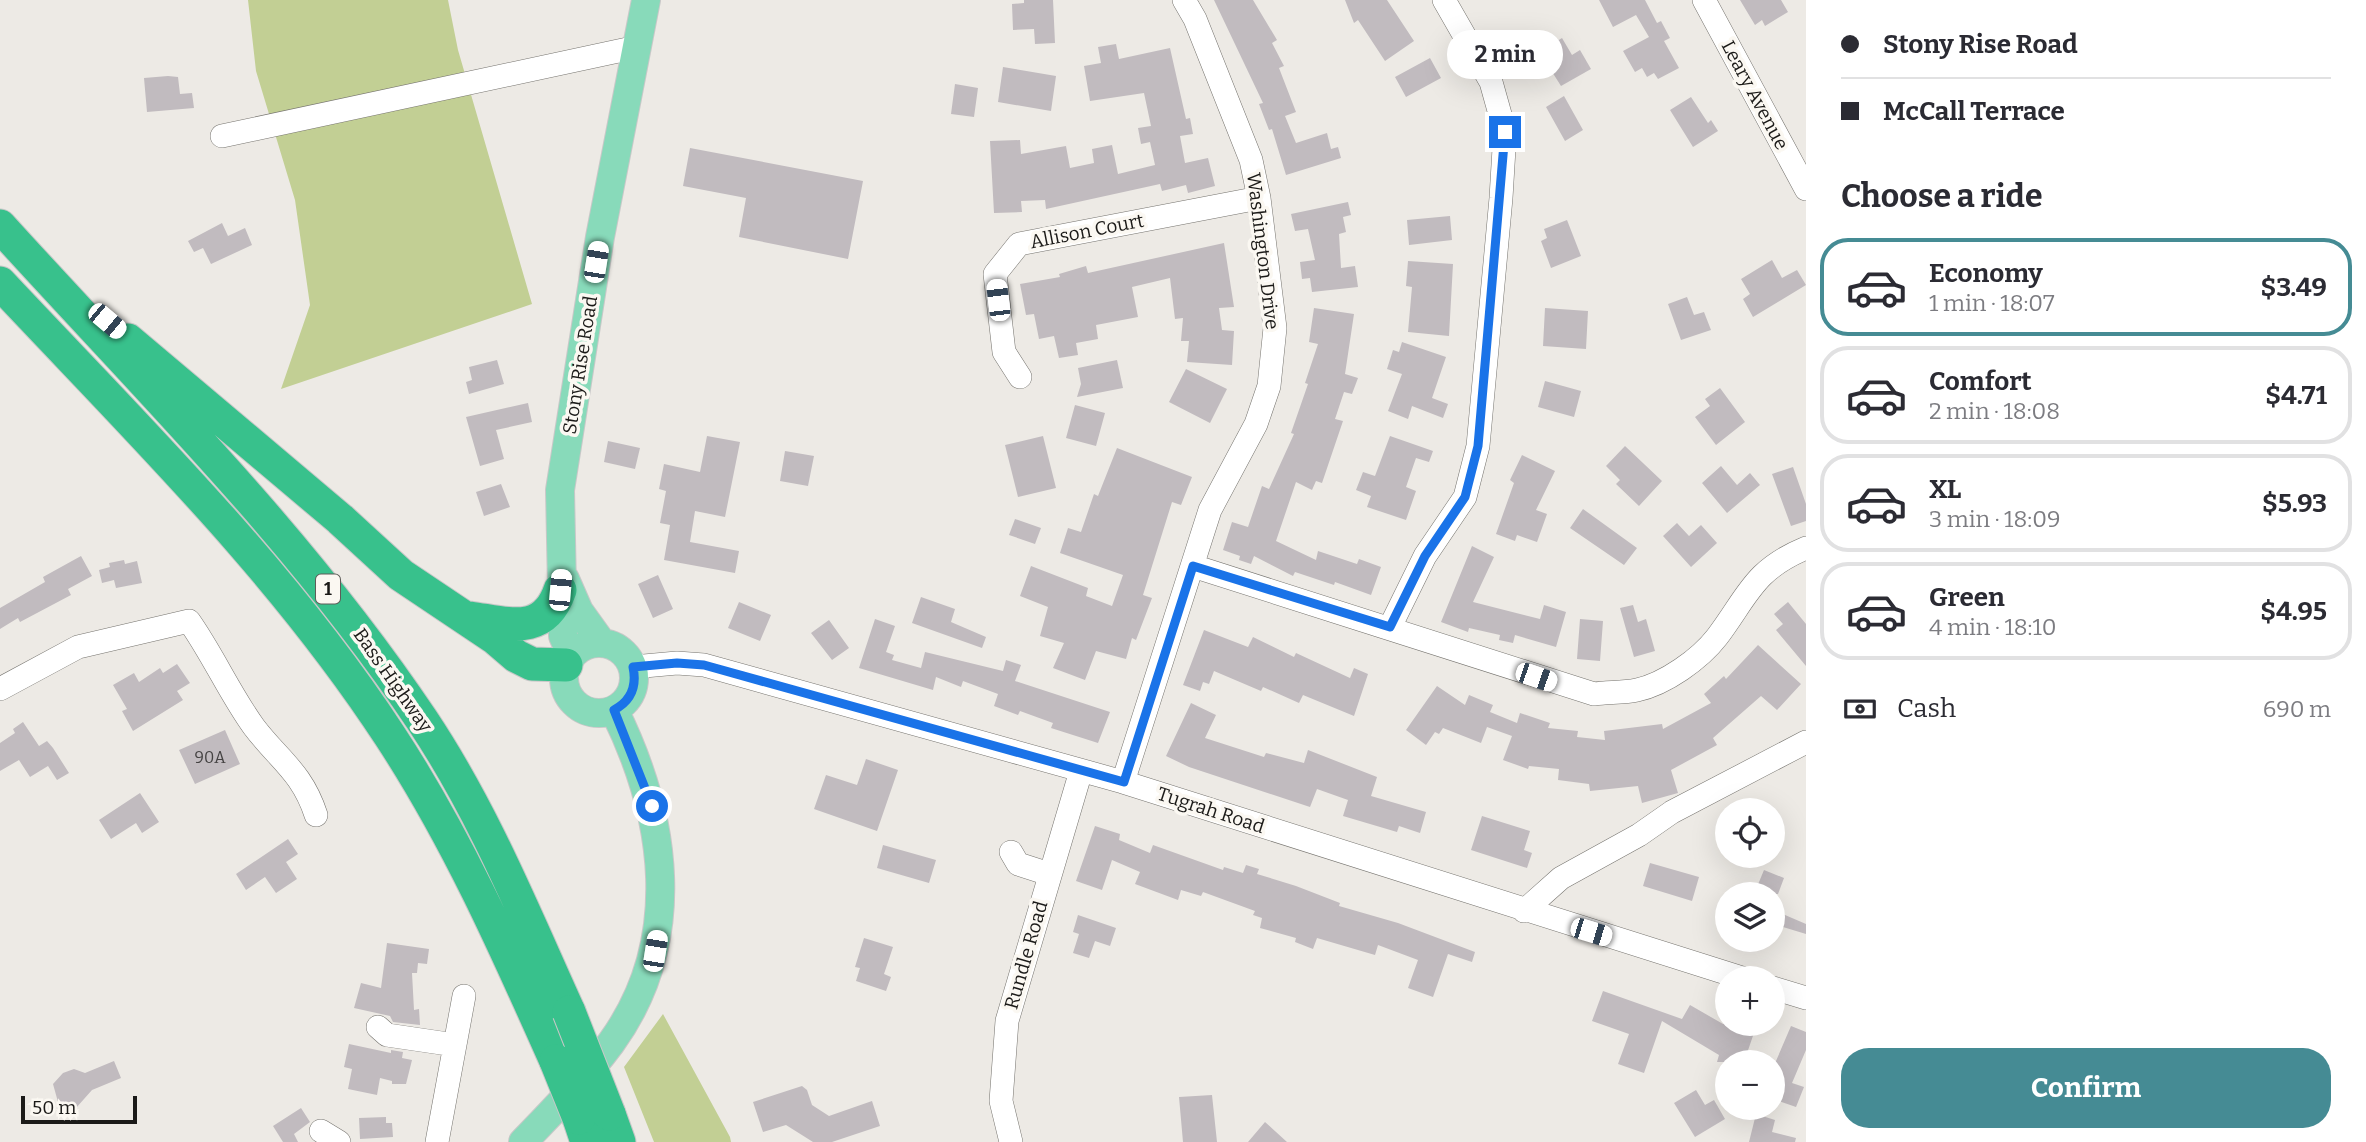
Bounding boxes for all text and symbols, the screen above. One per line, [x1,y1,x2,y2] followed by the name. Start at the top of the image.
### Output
[1883,29,2078,60] text: Stony Rise Road
[1447,31,1563,80] callout: 2 min
[1717,36,1793,154] street label: Leary Avenue
[1474,40,1536,68] text: 2 min
[1883,96,2065,127] text: McCall Terrace
[1489,116,1521,148] route end
[1242,171,1284,331] street label: Washington Drive
[1841,177,2042,215] text: Choose a ride
[1028,209,1146,253] street label: Allison Court
[583,240,610,284] car
[1845,256,1908,319] icon: car
[1929,258,2043,289] text: Economy
[2261,272,2327,303] text: $3.49
[986,278,1011,322] car
[1929,289,2055,317] text: 1 min · 18:07
[558,294,602,436] street label: Stony Rise Road
[85,299,130,343] car
[1845,364,1908,427] icon: car
[1929,366,2032,397] text: Comfort
[2265,380,2327,411] text: $4.71
[1929,397,2060,425] text: 2 min · 18:08
[1845,472,1908,535] icon: car
[1929,474,1961,505] text: XL
[2262,488,2327,519] text: $5.93
[1929,505,2060,533] text: 3 min · 18:09
[548,568,573,612] car
[316,574,340,604] road number: 1
[1845,580,1908,643] icon: car
[1929,582,2005,613] text: Green
[2260,596,2327,627] text: $4.95
[1929,613,2057,641] text: 4 min · 18:10
[349,624,438,737] street label: Bass Highway
[1513,660,1560,694] car
[1841,690,1879,728] icon: cash
[1897,693,1956,724] text: Cash
[2263,695,2331,723] text: 690 m
[195,748,226,767] house number: 90A
[1154,782,1268,838] street label: Tugrah Road
[636,790,668,822] route start
[1715,798,1785,1120] map controls
[1715,798,1785,868] button: locate
[1715,882,1785,952] button: layers
[1000,898,1052,1012] street label: Rundle Road
[1568,916,1615,948] car
[642,929,669,973] car
[1715,966,1785,1036] button: +
[1841,1048,2331,1128] button: Confirm
[1715,1050,1785,1120] button: −
[21,1093,136,1125] scale bar
[32,1096,76,1119] text: 50 m

